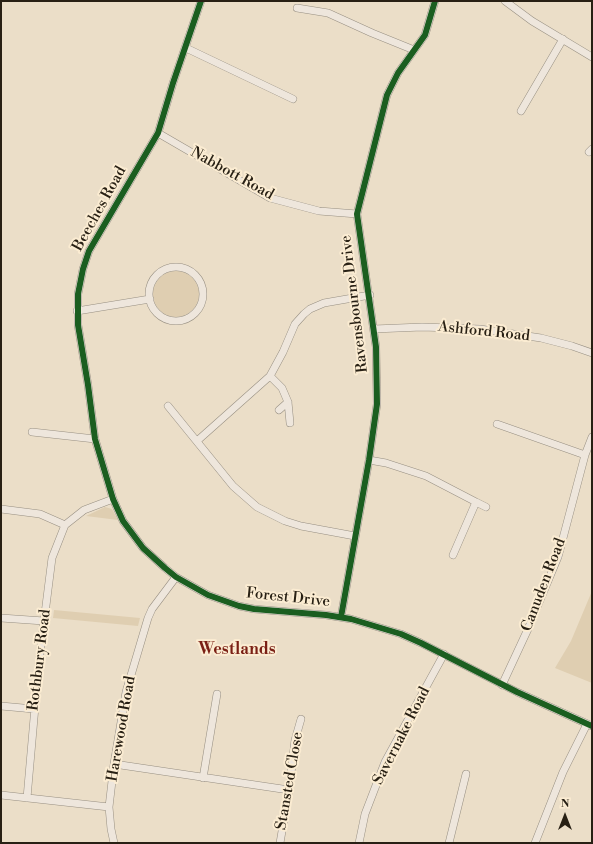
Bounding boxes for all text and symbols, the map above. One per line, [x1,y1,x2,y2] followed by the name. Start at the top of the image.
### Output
[187,144,277,204] street label: Nabbott Road
[69,163,131,255] street label: Beeches Road
[338,234,372,374] street label: Ravensbourne Drive
[437,318,531,346] street label: Ashford Road
[518,536,570,634] street label: Canuden Road
[245,585,331,611] street label: Forest Drive
[25,608,55,712] street label: Rothbury Road
[198,640,276,660] district label: Westlands
[104,675,140,783] street label: Harewood Road
[370,684,434,788] street label: Savernake Road
[273,731,307,831] street label: Stansted Close
[545,796,585,836] north arrow
[561,797,569,811] text: N

